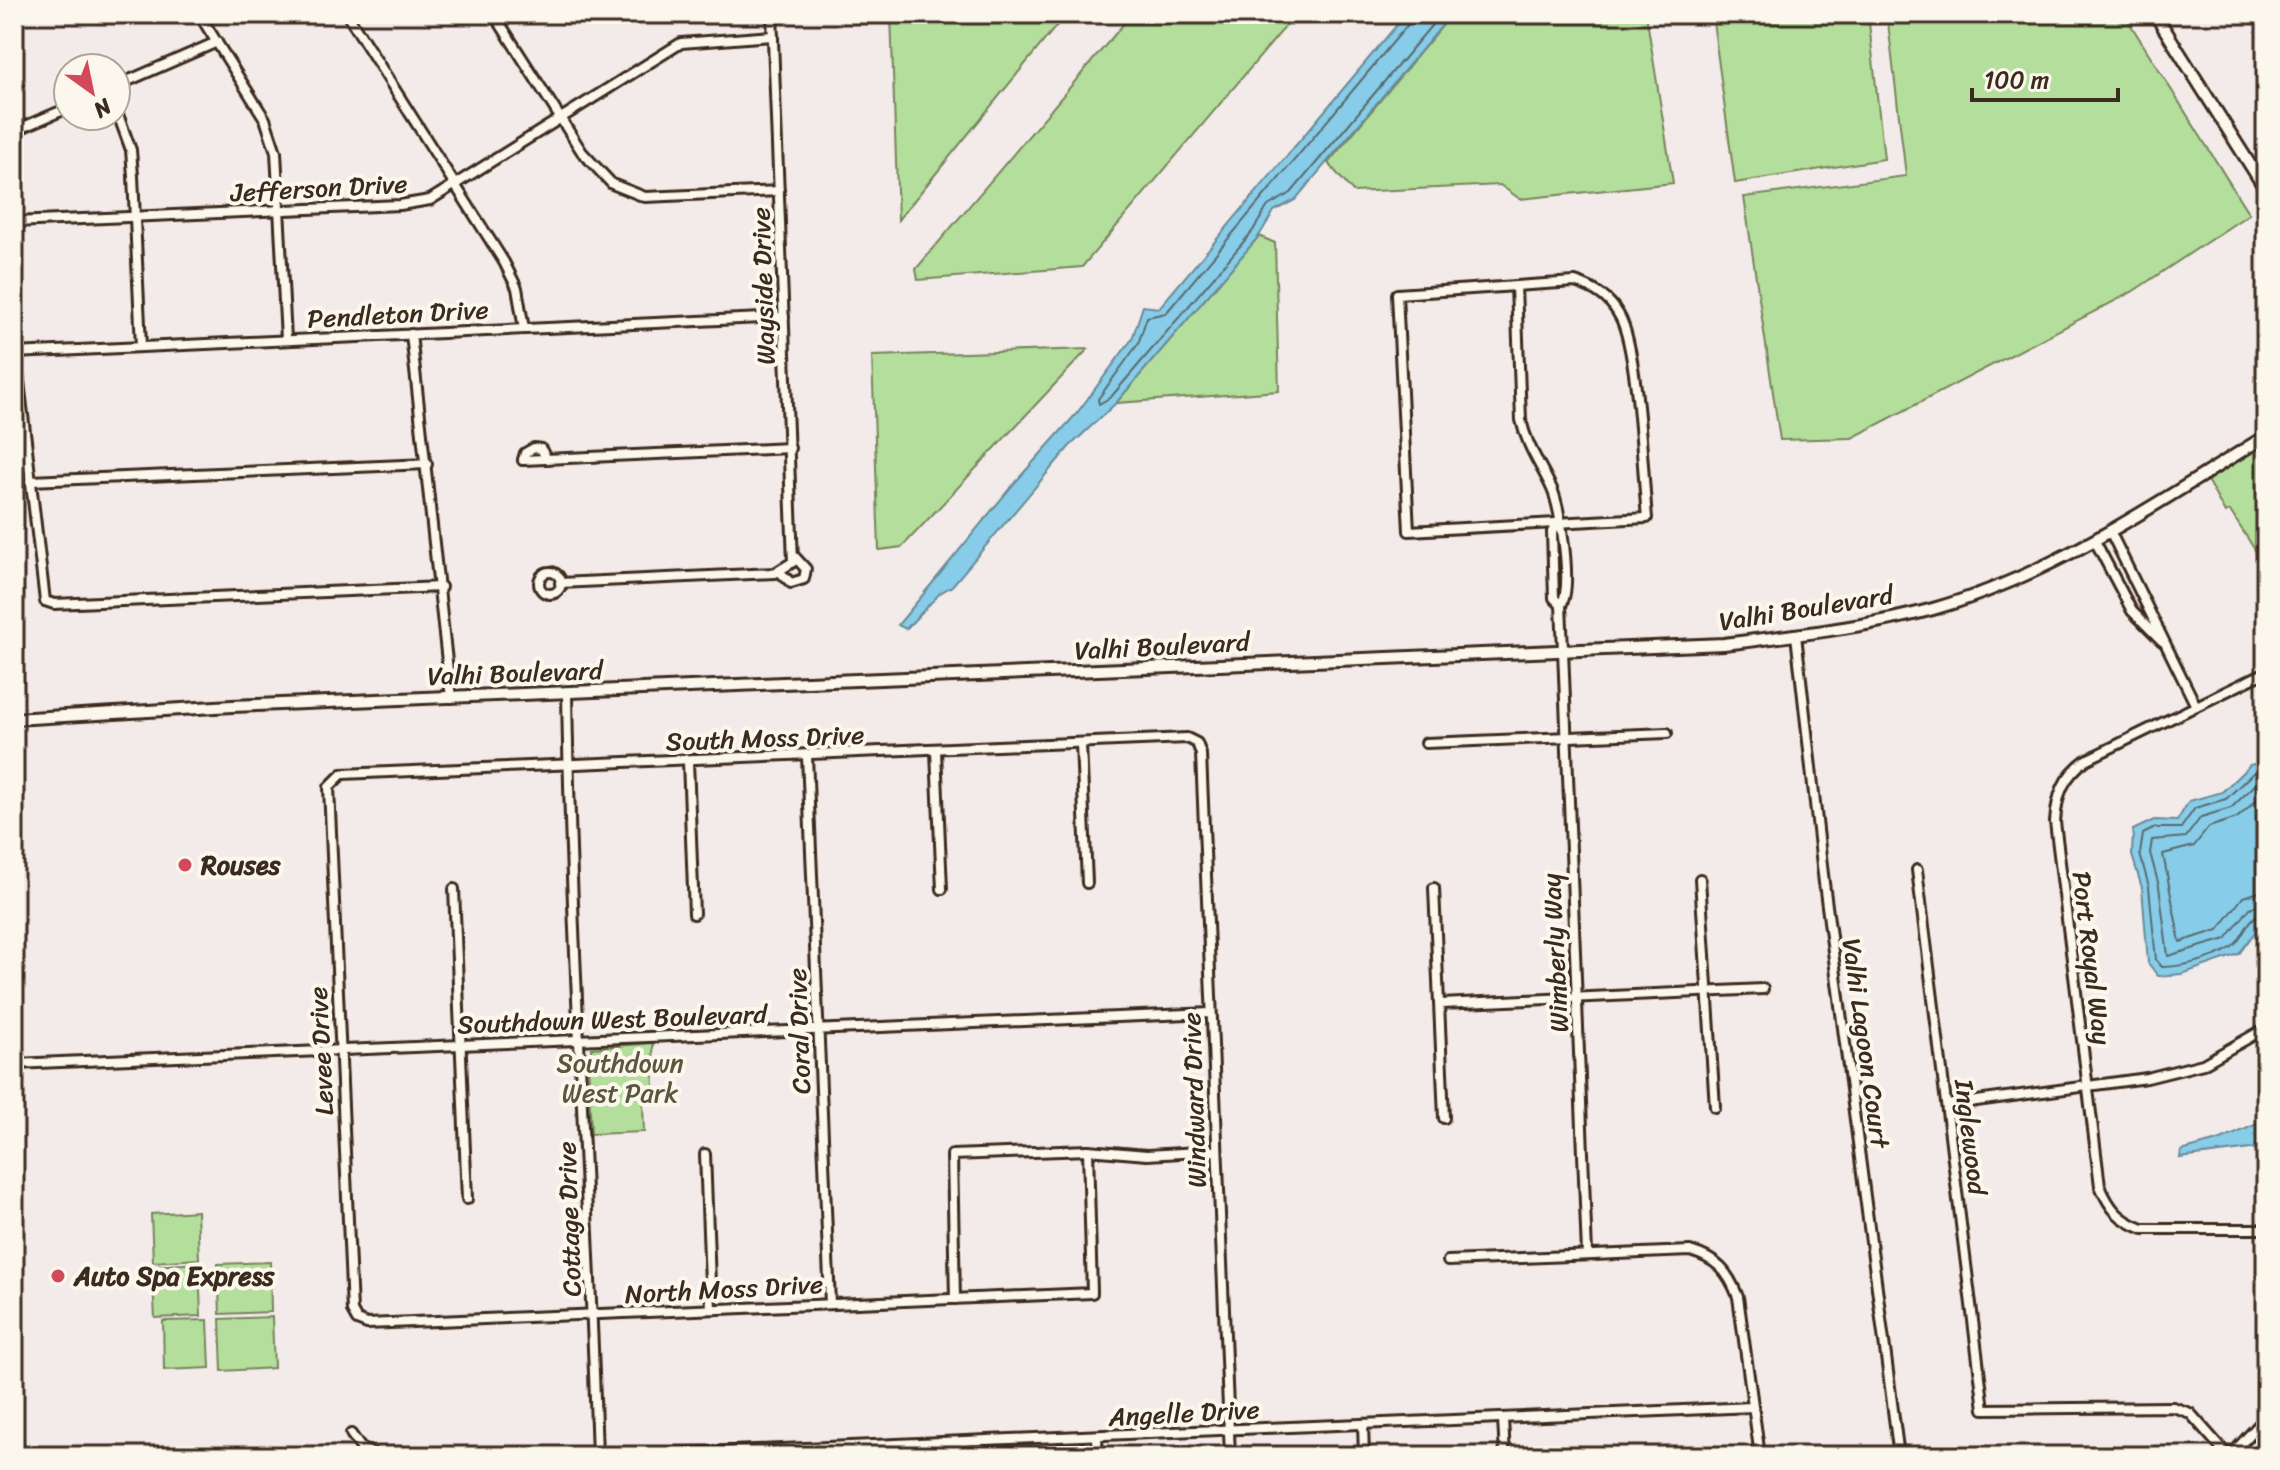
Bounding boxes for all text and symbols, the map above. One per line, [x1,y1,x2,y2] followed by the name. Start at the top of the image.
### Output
[52,52,132,132] north arrow
[1972,52,2118,102] scale bar
[1984,59,2049,101] text: 100 m
[85,87,120,129] text: N
[228,160,409,216] street label: Jefferson Drive
[737,206,789,366] street label: Wayside Drive
[306,286,490,342] street label: Pendleton Drive
[1716,571,1898,644] street label: Valhi Boulevard
[1073,618,1253,674] street label: Valhi Boulevard
[427,647,606,699] street label: Valhi Boulevard
[665,712,865,764] street label: South Moss Drive
[200,842,281,888] place label: Rouses
[176,856,194,874] marker: Rouses
[2059,869,2126,1048] street label: Port Royal Way
[1528,872,1582,1034] street label: Wimberly Way
[1829,935,1904,1152] street label: Valhi Lagoon Court
[774,967,824,1095] street label: Coral Drive
[295,985,347,1117] street label: Levee Drive
[456,991,770,1047] street label: Southdown West Boulevard
[1168,1011,1220,1189] street label: Windward Drive
[556,1040,684,1116] park label: Southdown West Park
[1941,1076,2001,1200] street label: Inglewood
[543,1141,595,1297] street label: Cottage Drive
[73,1253,275,1299] place label: Auto Spa Express
[624,1261,824,1317] street label: North Moss Drive
[49,1267,67,1285] marker: Auto Spa Express
[1106,1386,1261,1440] street label: Angelle Drive

